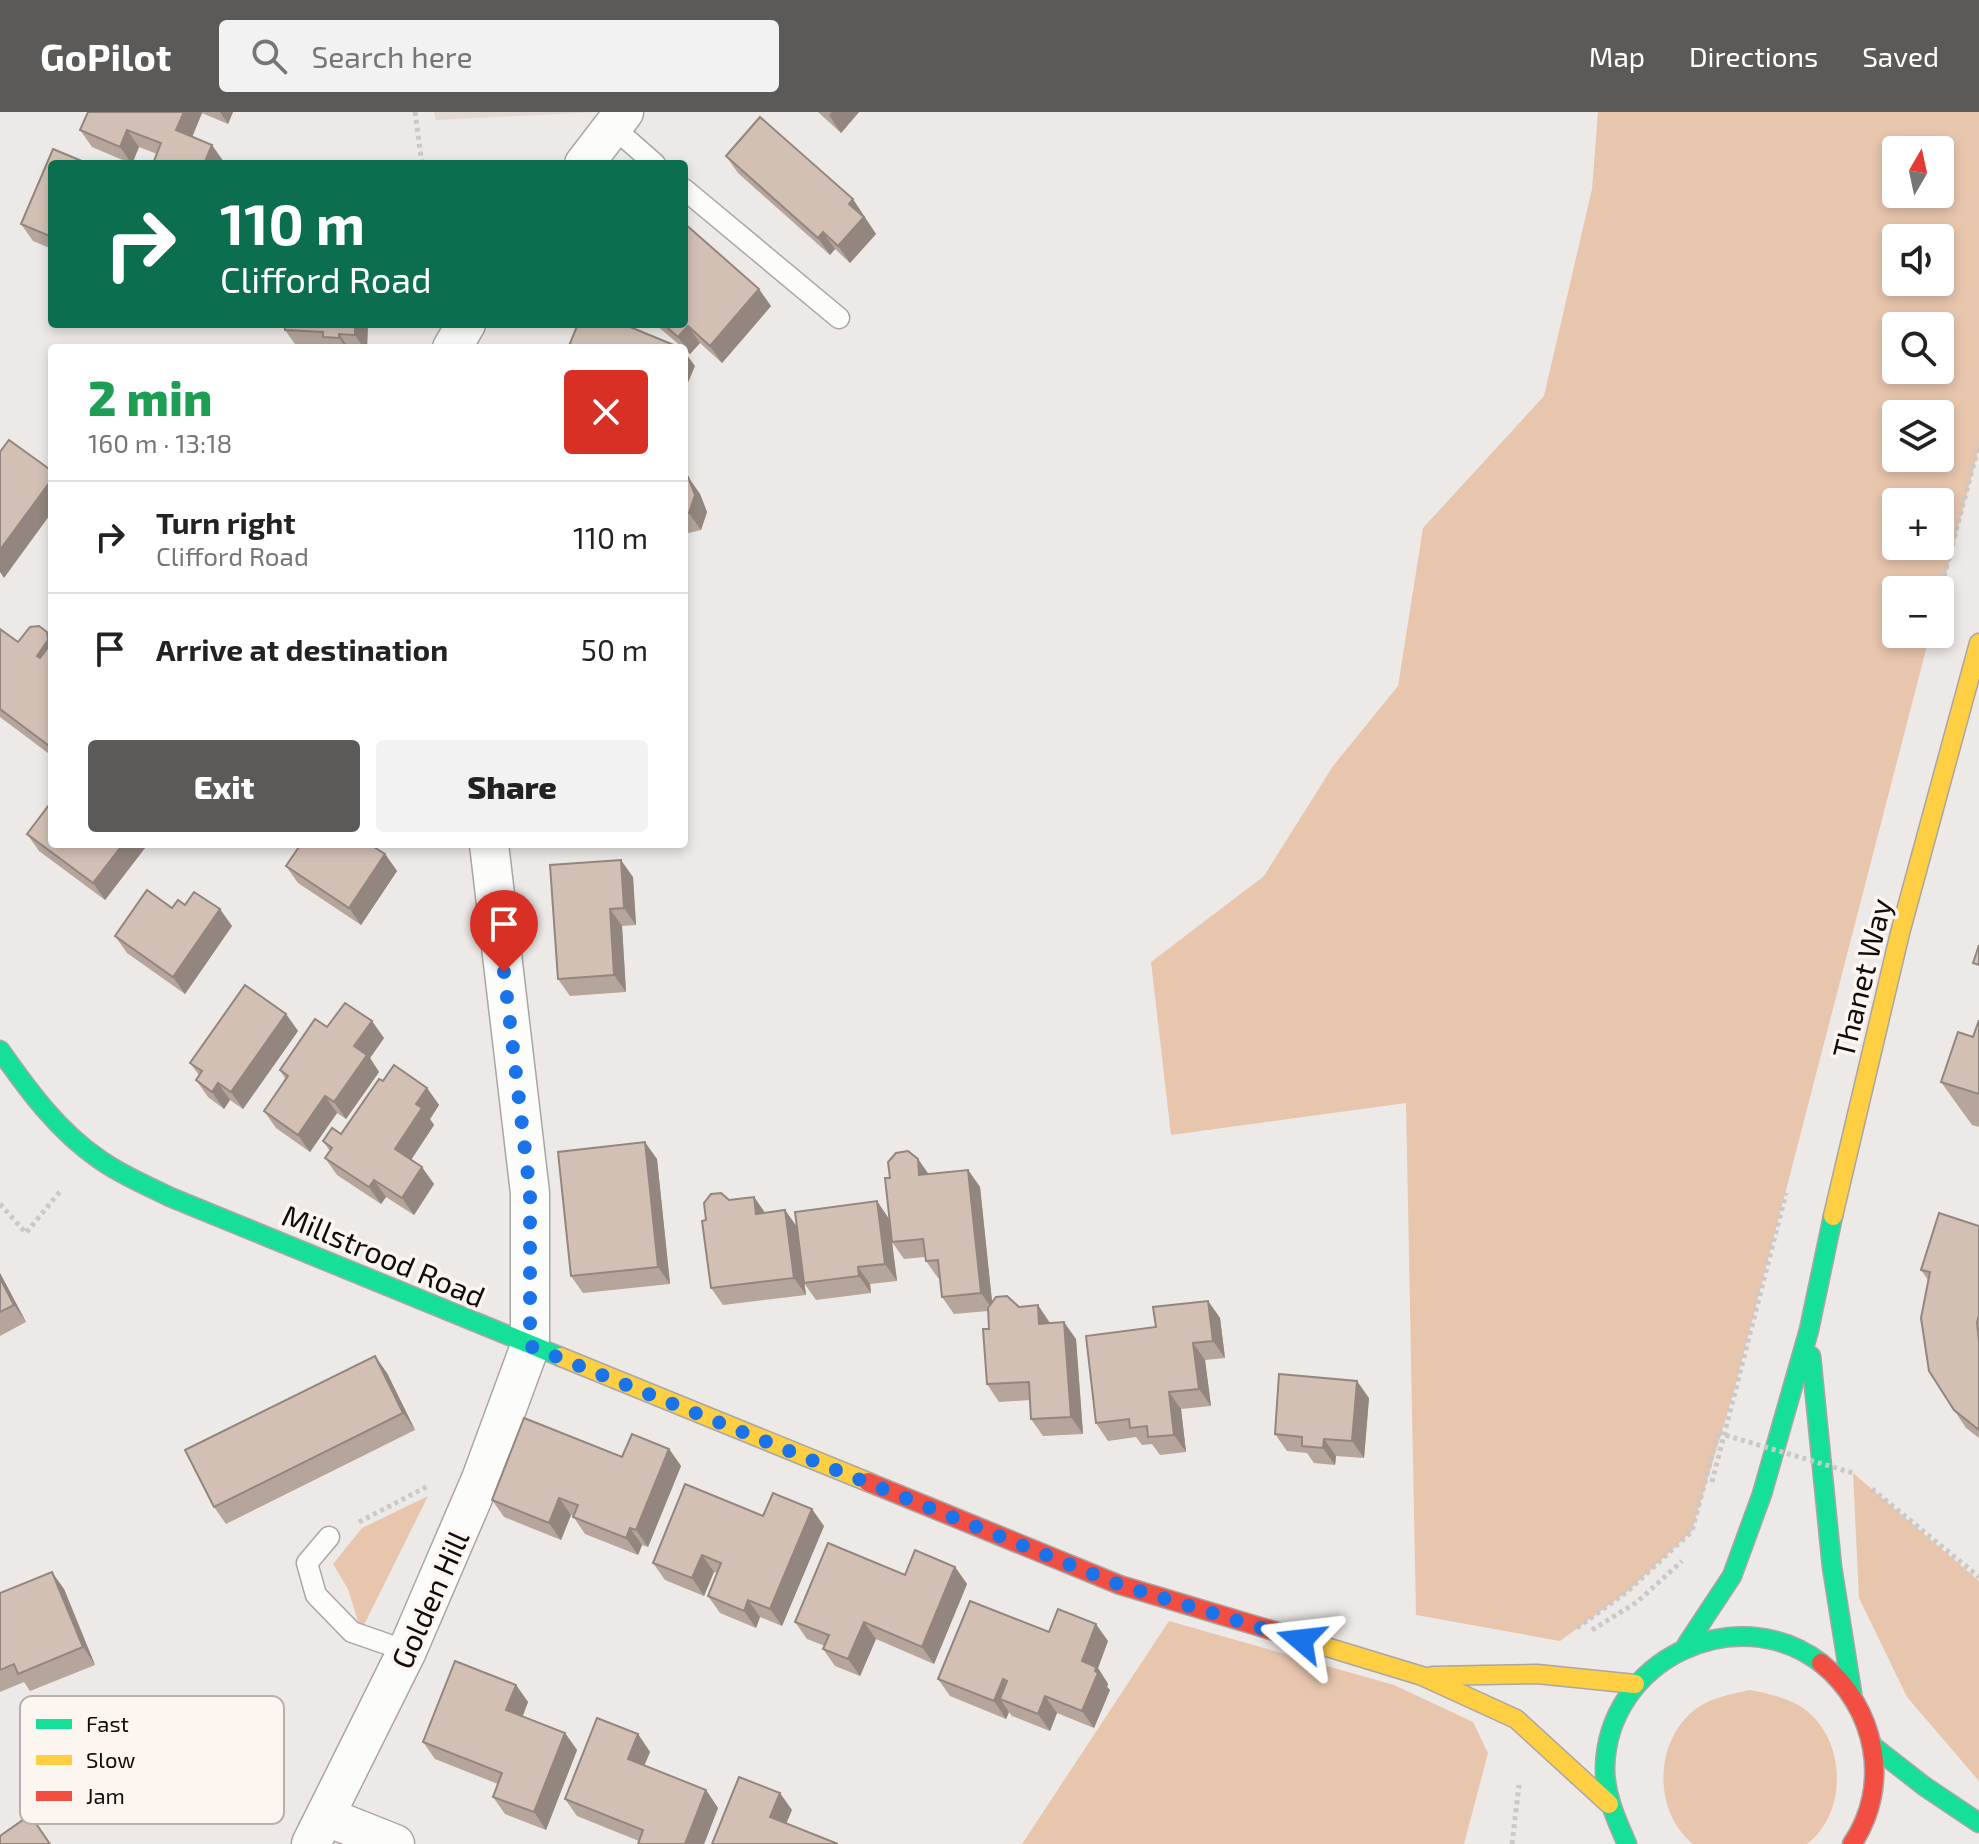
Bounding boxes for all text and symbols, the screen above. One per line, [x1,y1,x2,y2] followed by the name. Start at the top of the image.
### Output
[219,20,779,92] search box
[40,33,171,79] text: GoPilot
[247,34,291,78] icon: search
[311,38,473,74] text: Search here
[1589,39,1645,73] text: Map
[1689,39,1818,73] text: Directions
[1862,39,1939,73] text: Saved
[1882,136,1954,208] north arrow
[1882,136,1954,648] map controls
[220,189,365,256] text: 110 m
[88,192,192,296] icon: right
[1882,224,1954,296] button: sound
[220,257,432,300] text: Clifford Road
[1882,312,1954,384] button: search
[88,368,212,426] text: 2 min
[564,370,648,454] button: close
[1882,400,1954,472] button: layers
[88,427,232,458] text: 160 m · 13:18
[1882,488,1954,560] button: +
[156,504,296,540] text: Turn right
[88,515,132,559] icon: right
[573,519,648,555] text: 110 m
[156,540,309,571] text: Clifford Road
[1882,576,1954,648] button: −
[88,627,132,671] icon: arrive
[156,631,448,667] text: Arrive at destination
[581,631,648,667] text: 50 m
[88,740,360,832] button: Exit
[376,740,648,832] button: Share
[470,890,538,972] pin
[1824,894,1898,1061] street label: Thanet Way
[482,902,526,946] icon: arrive
[277,1196,491,1314] street label: Millstrood Road
[383,1524,475,1674] street label: Golden Hill
[1259,1598,1343,1682] position arrow
[20,1696,284,1824] legend
[86,1710,129,1736] text: Fast
[86,1746,135,1772] text: Slow
[86,1782,125,1808] text: Jam

